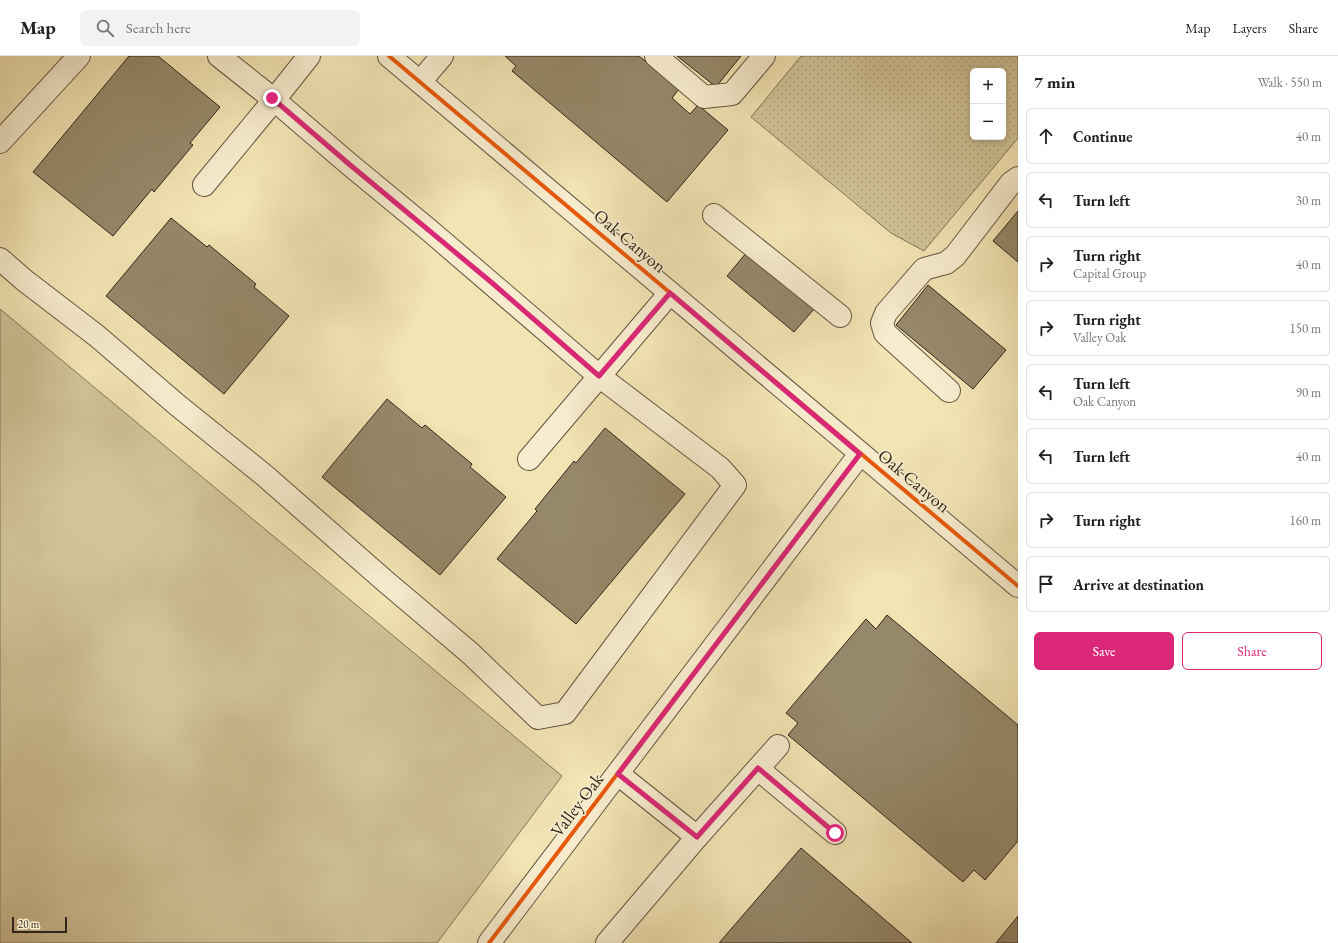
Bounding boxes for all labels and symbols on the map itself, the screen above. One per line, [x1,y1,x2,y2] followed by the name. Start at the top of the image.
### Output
[263,89,281,107] route end
[589,204,672,278] street label: Oak Canyon
[873,444,956,518] street label: Oak Canyon
[545,768,608,841] street label: Valley Oak
[826,824,844,842] route start
[12,915,67,934] scale bar

